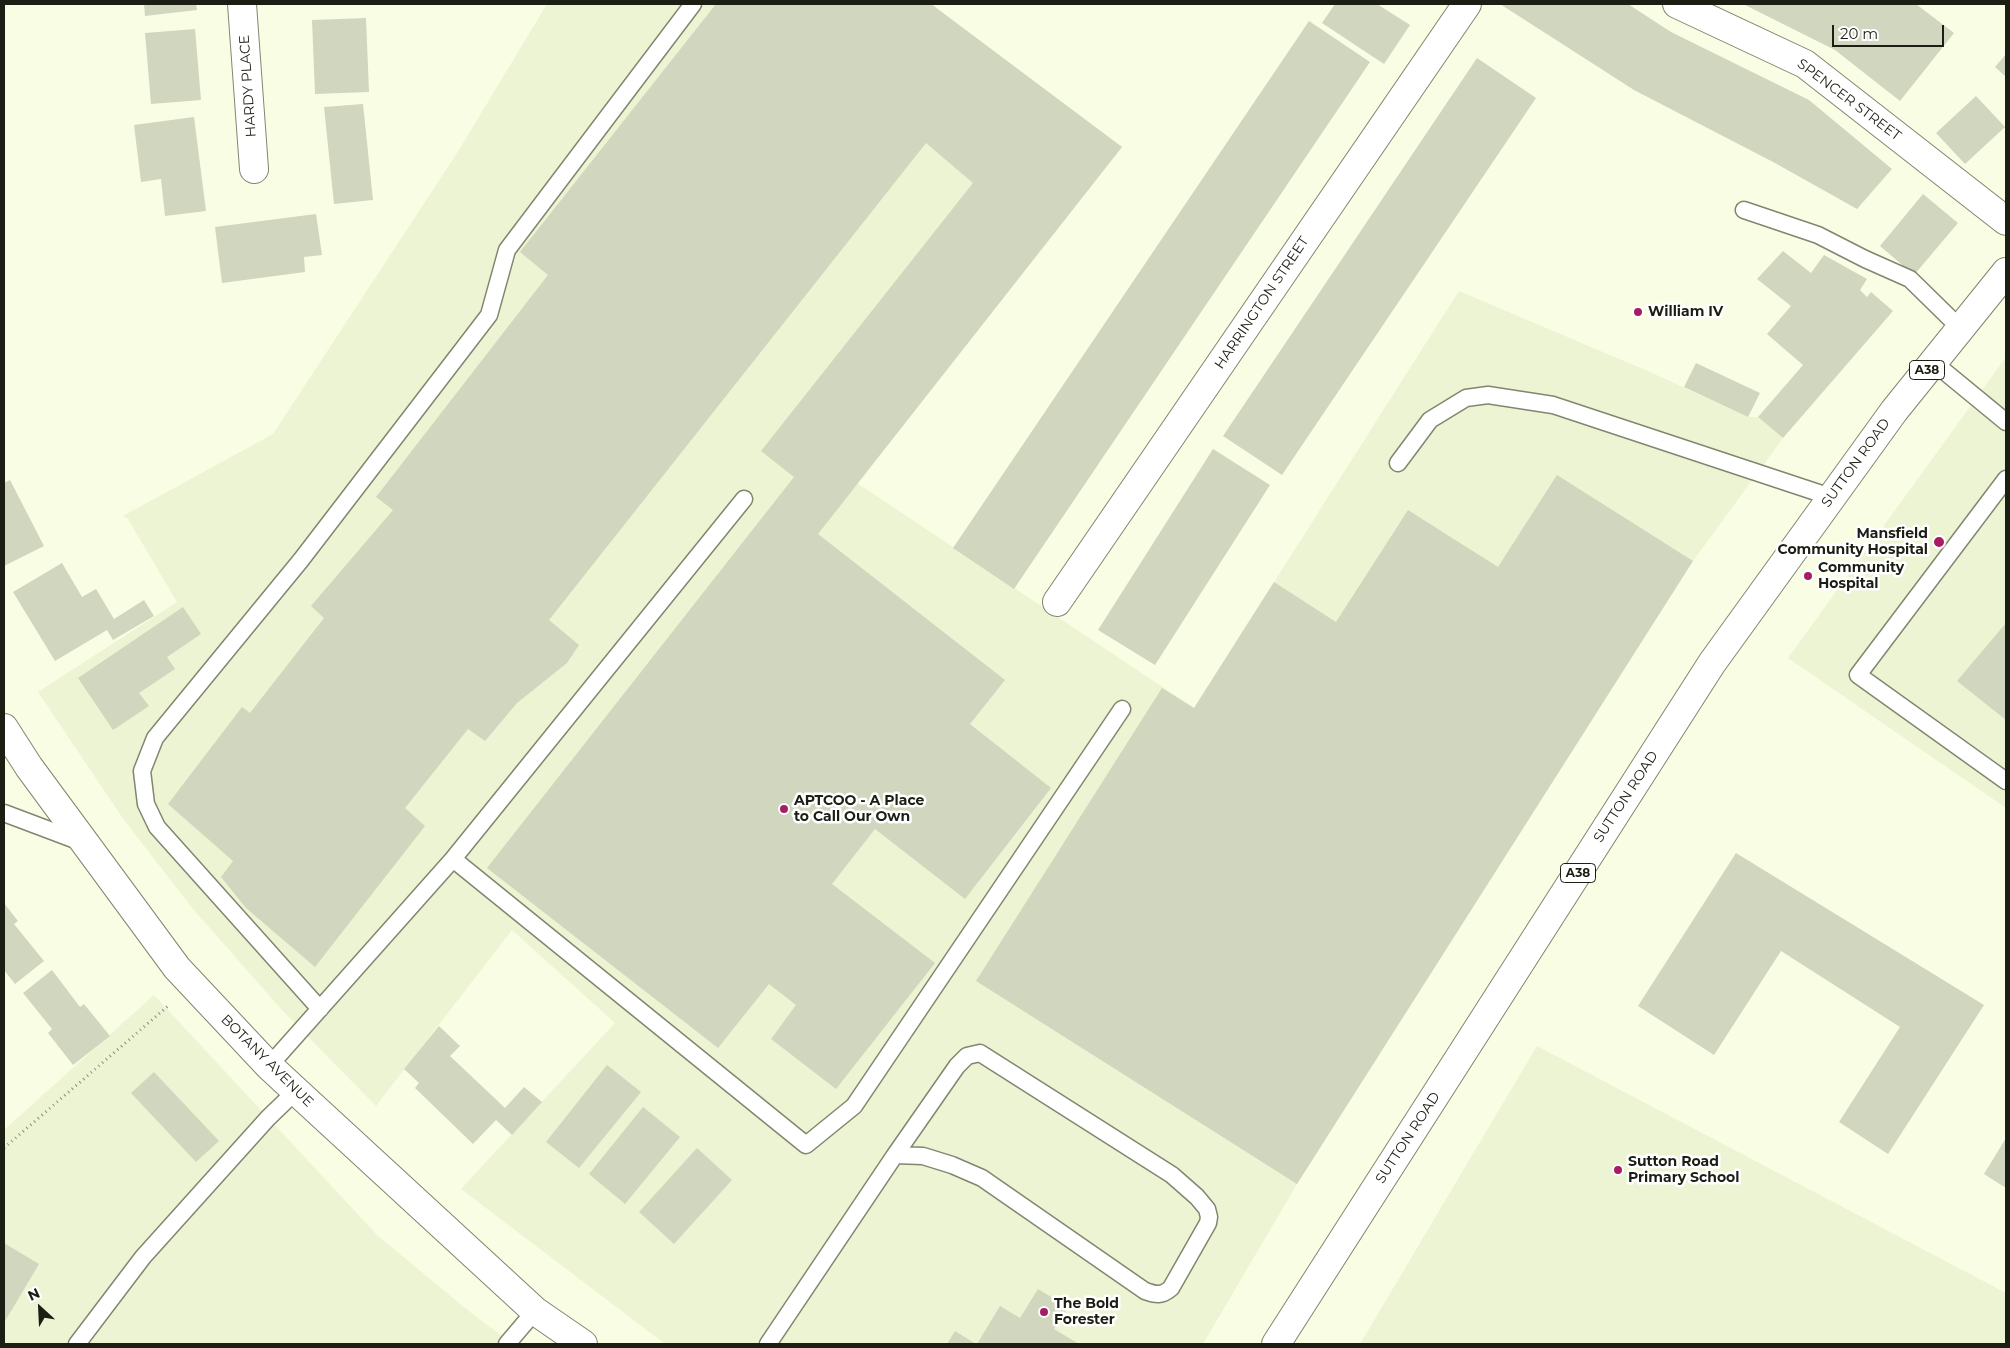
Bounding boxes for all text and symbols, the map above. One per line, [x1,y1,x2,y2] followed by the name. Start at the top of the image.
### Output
[1835,15,1948,47] scale bar
[1840,24,1878,43] text: 20 m
[236,34,260,138] street label: HARDY PLACE
[1794,55,1904,145] street label: SPENCER STREET
[1211,234,1313,372] street label: HARRINGTON STREET
[1648,304,1723,320] place label: William IV
[1632,306,1644,318] marker: William IV
[1910,360,1944,380] road number: A38
[1818,415,1894,511] street label: SUTTON ROAD
[1778,526,1928,558] place label: Mansfield Community Hospital
[1932,535,1946,549] marker: Mansfield Community Hospital
[1818,560,1904,592] place label: Community Hospital
[1802,570,1814,582] marker: Community Hospital
[1590,748,1662,846] street label: SUTTON ROAD
[794,793,924,826] place label: APTCOO - A Place to Call Our Own
[778,803,790,815] marker: APTCOO - A Place to Call Our Own
[1560,864,1596,882] road number: A38
[217,1011,317,1111] street label: BOTANY AVENUE
[1372,1089,1444,1187] street label: SUTTON ROAD
[1628,1154,1739,1186] place label: Sutton Road Primary School
[1612,1164,1624,1176] marker: Sutton Road Primary School
[15,1283,65,1333] north arrow
[25,1284,43,1305] text: N
[1054,1296,1119,1328] place label: The Bold Forester
[1038,1306,1050,1318] marker: The Bold Forester

